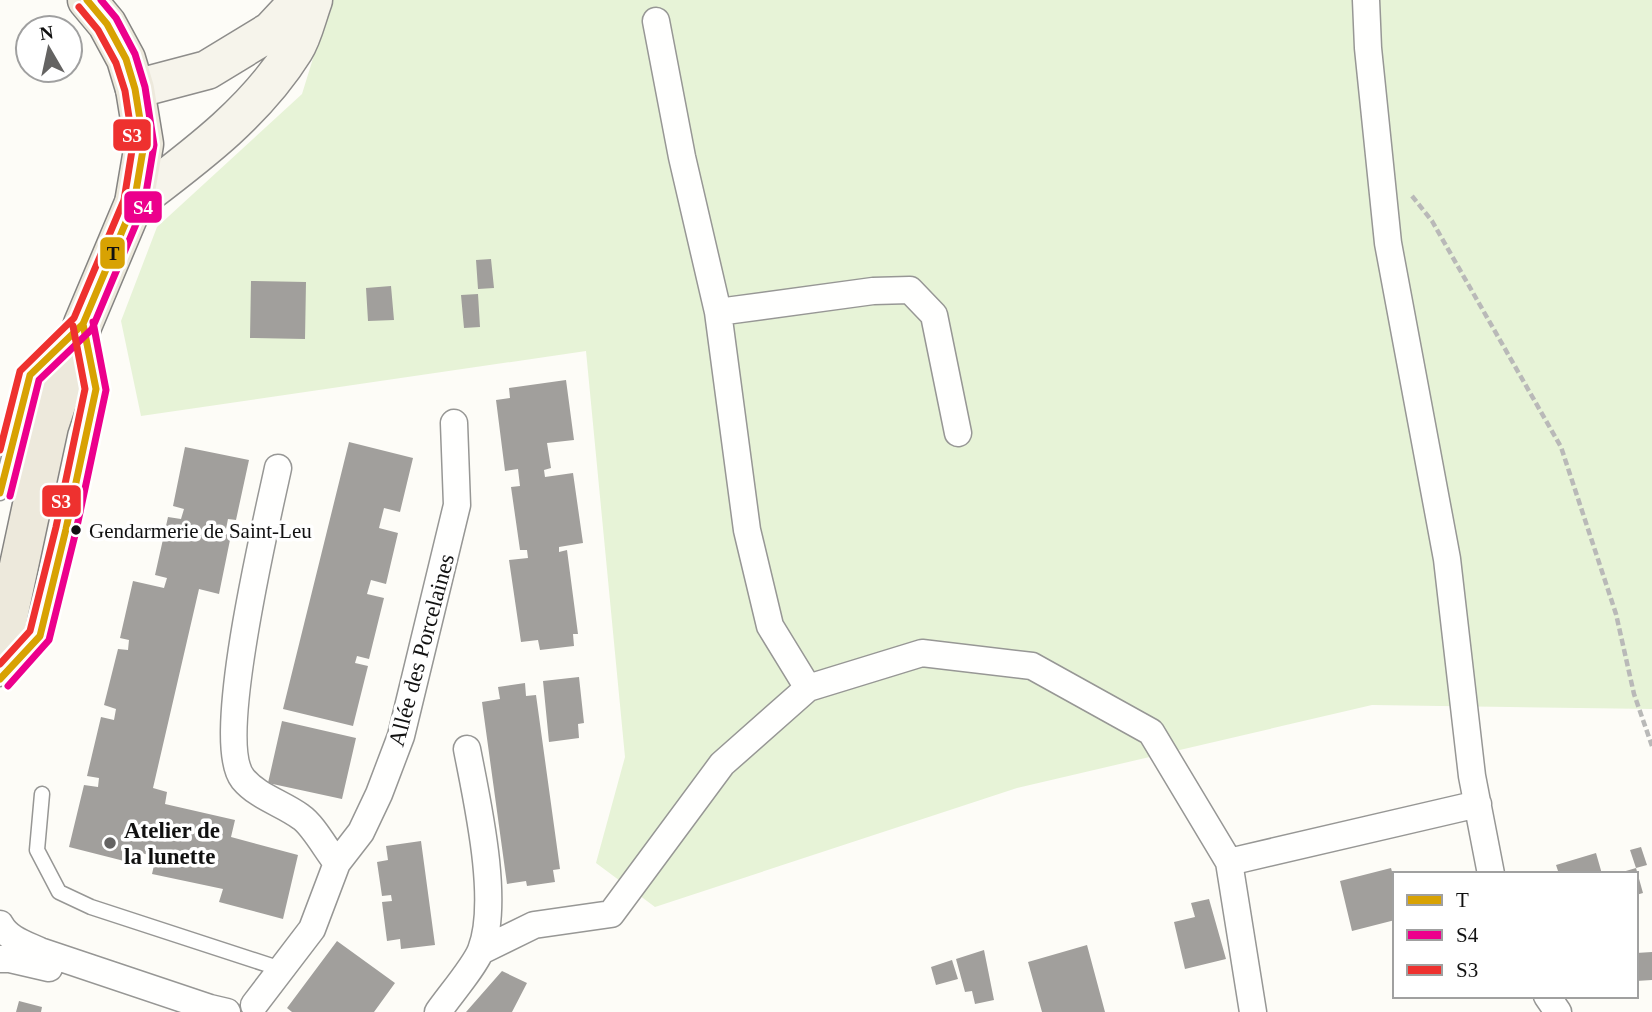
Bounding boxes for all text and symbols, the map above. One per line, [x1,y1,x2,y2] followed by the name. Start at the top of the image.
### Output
[14,14,84,84] north arrow
[38,21,55,44] text: N
[112,118,152,152] line badge: S3
[122,125,142,146] text: S3
[123,190,163,224] line badge: S4
[133,197,154,218] text: S4
[99,236,126,270] line badge: T
[107,243,120,264] text: T
[41,484,82,518] line badge: S3
[51,491,71,512] text: S3
[89,519,312,543] place label: Gendarmerie de Saint-Leu
[69,523,83,537] marker: Gendarmerie de Saint-Leu
[384,551,459,749] street label: Allée des Porcelaines
[124,818,220,869] place label: Atelier de la lunette
[102,835,118,851] marker: Atelier de la lunette
[1393,872,1638,998] legend
[1456,888,1469,912] text: T
[1456,923,1479,947] text: S4
[1456,958,1478,982] text: S3

